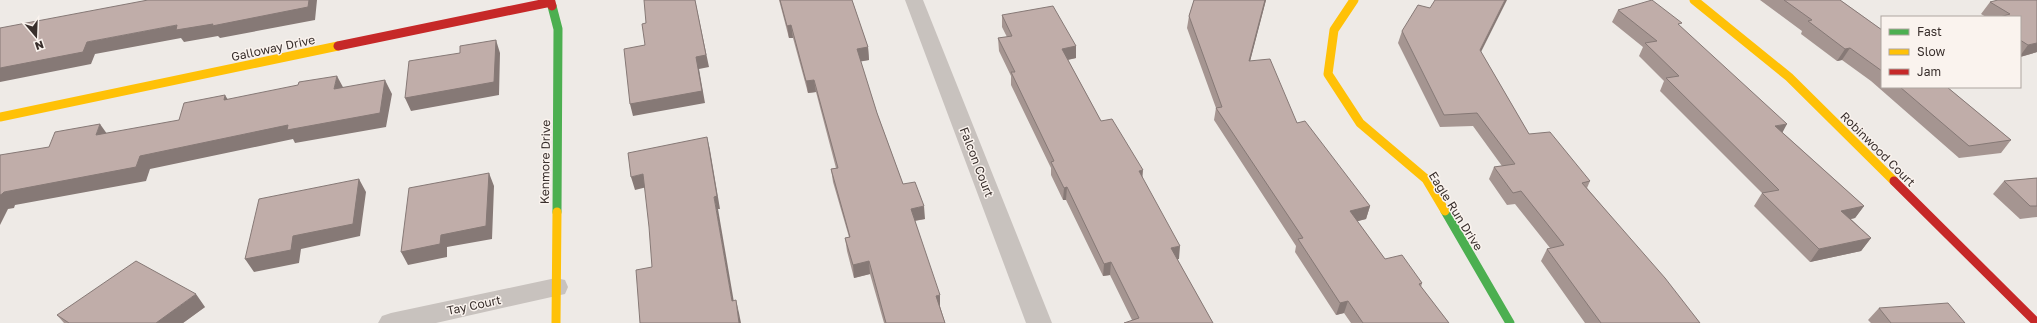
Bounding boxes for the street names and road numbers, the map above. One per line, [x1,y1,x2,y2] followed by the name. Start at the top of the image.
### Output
[230,32,316,64] street label: Galloway Drive
[1837,108,1919,190] street label: Robinwood Court
[537,120,553,204] street label: Kenmore Drive
[957,125,997,199] street label: Falcon Court
[1426,169,1486,253] street label: Eagle Run Drive
[446,292,503,318] street label: Tay Court

